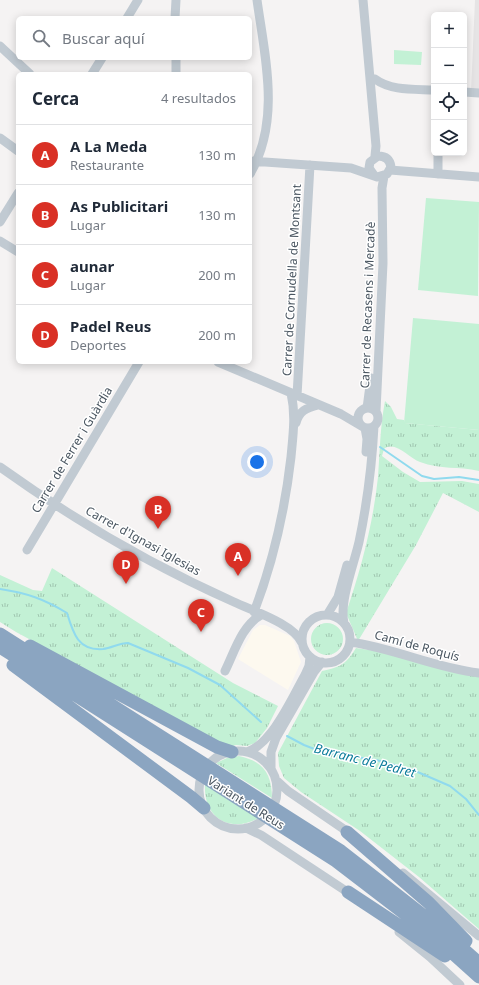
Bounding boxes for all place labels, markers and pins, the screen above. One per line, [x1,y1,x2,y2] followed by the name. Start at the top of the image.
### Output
[145,496,171,529] pin: B
[225,543,251,576] pin: A
[113,551,139,584] pin: D
[188,599,214,632] pin: C

